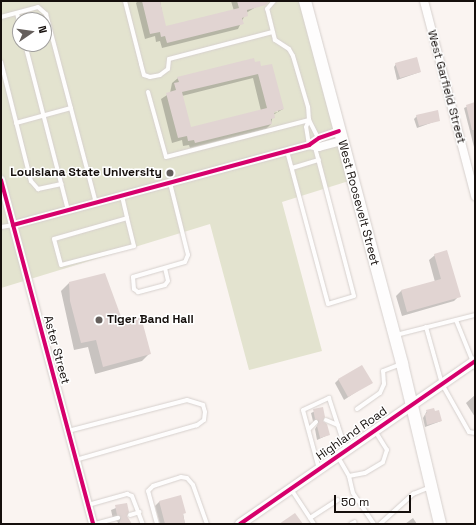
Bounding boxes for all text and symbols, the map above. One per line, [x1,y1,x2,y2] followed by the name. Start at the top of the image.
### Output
[12,12,52,52] north arrow
[35,24,50,35] text: N
[424,29,468,145] street label: West Garfield Street
[334,139,382,267] street label: West Roosevelt Street
[10,166,162,180] place label: Louisiana State University
[165,168,175,178] marker: Louisiana State University
[107,313,194,327] place label: Tiger Band Hall
[40,314,72,386] street label: Aster Street
[94,315,104,325] marker: Tiger Band Hall
[314,404,390,464] street label: Highland Road
[336,487,413,513] scale bar
[341,494,369,510] text: 50 m

